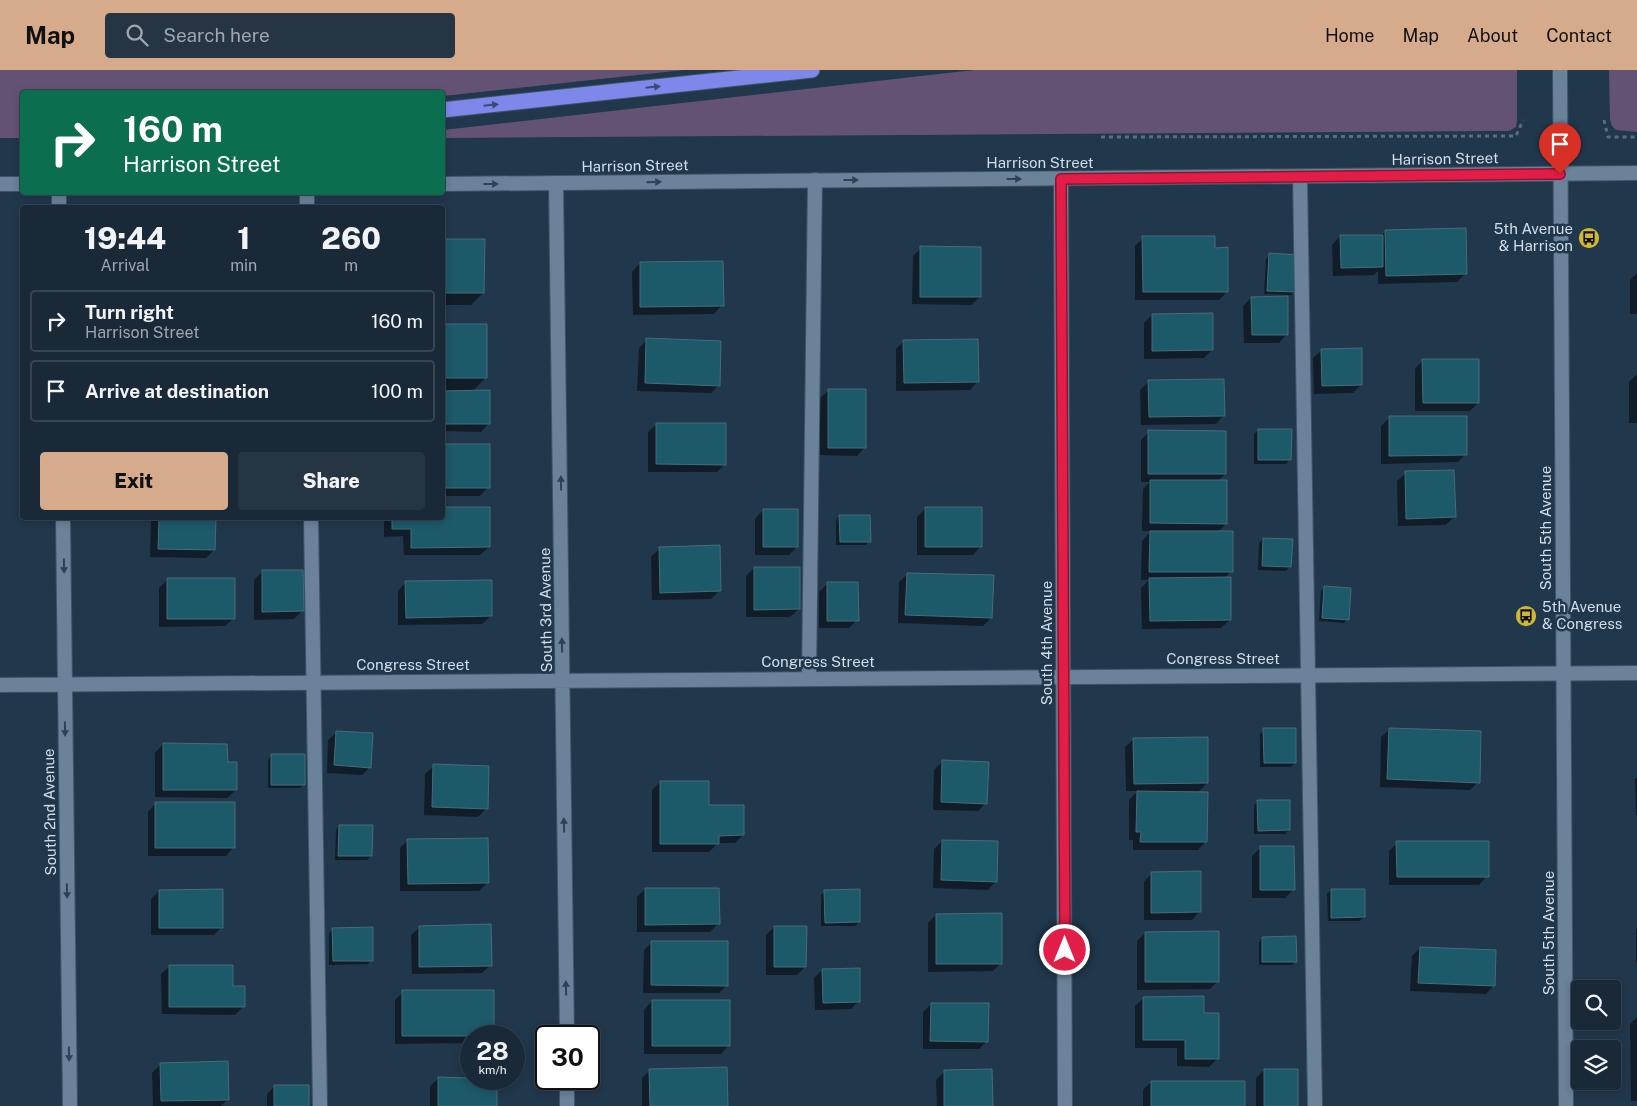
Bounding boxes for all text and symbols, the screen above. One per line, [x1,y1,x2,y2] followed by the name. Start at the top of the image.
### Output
[105,13,455,58] search box
[25,21,75,49] text: Map
[123,21,151,49] icon: search
[163,24,270,46] text: Search here
[1325,25,1375,46] text: Home
[1403,25,1439,46] text: Map
[1467,25,1518,46] text: About
[1546,25,1612,46] text: Contact
[645,83,661,91] one-way arrow
[483,100,499,108] one-way arrow
[123,109,223,150] text: 160 m
[40,110,105,175] icon: right
[1539,123,1581,174] pin
[1546,130,1574,158] icon: arrive
[1391,149,1499,168] street label: Harrison Street
[123,151,280,177] text: Harrison Street
[986,154,1094,171] street label: Harrison Street
[581,156,689,175] street label: Harrison Street
[1006,175,1022,183] one-way arrow
[843,176,859,184] one-way arrow
[646,178,662,186] one-way arrow
[483,180,499,188] one-way arrow
[84,220,166,256] text: 19:44
[237,220,250,256] text: 1
[321,220,381,256] text: 260
[1494,220,1573,254] place label: 5th Avenue & Harrison
[1577,226,1601,250] bus stop icon: 5th Avenue & Harrison
[100,256,150,275] text: Arrival
[230,256,257,275] text: min
[344,256,358,275] text: m
[85,301,174,323] text: Turn right
[42,307,70,335] icon: right
[371,310,423,332] text: 160 m
[85,323,200,342] text: Harrison Street
[42,377,70,405] icon: arrive
[85,380,269,402] text: Arrive at destination
[371,380,423,402] text: 100 m
[40,452,228,510] button: Exit
[238,452,425,510] button: Share
[1537,466,1554,590] street label: South 5th Avenue
[557,474,565,490] one-way arrow
[536,548,555,672] street label: South 3rd Avenue
[60,558,68,574] one-way arrow
[1038,581,1055,705] street label: South 4th Avenue
[1542,598,1622,632] place label: 5th Avenue & Congress
[1514,604,1538,628] bus stop icon: 5th Avenue & Congress
[558,637,566,653] one-way arrow
[1166,650,1280,667] street label: Congress Street
[761,653,875,670] street label: Congress Street
[356,656,470,673] street label: Congress Street
[62,721,70,737] one-way arrow
[40,748,59,876] street label: South 2nd Avenue
[560,817,568,833] one-way arrow
[1540,871,1557,995] street label: South 5th Avenue
[63,883,71,899] one-way arrow
[1038,923,1090,975] position arrow
[562,979,570,995] one-way arrow
[1571,980,1621,1090] map controls
[1571,980,1621,1030] button: search
[535,1025,600,1090] speed limit sign: 30
[476,1036,509,1066] text: 28
[1571,1040,1621,1090] button: layers
[65,1046,73,1062] one-way arrow
[478,1063,507,1077] text: km/h

